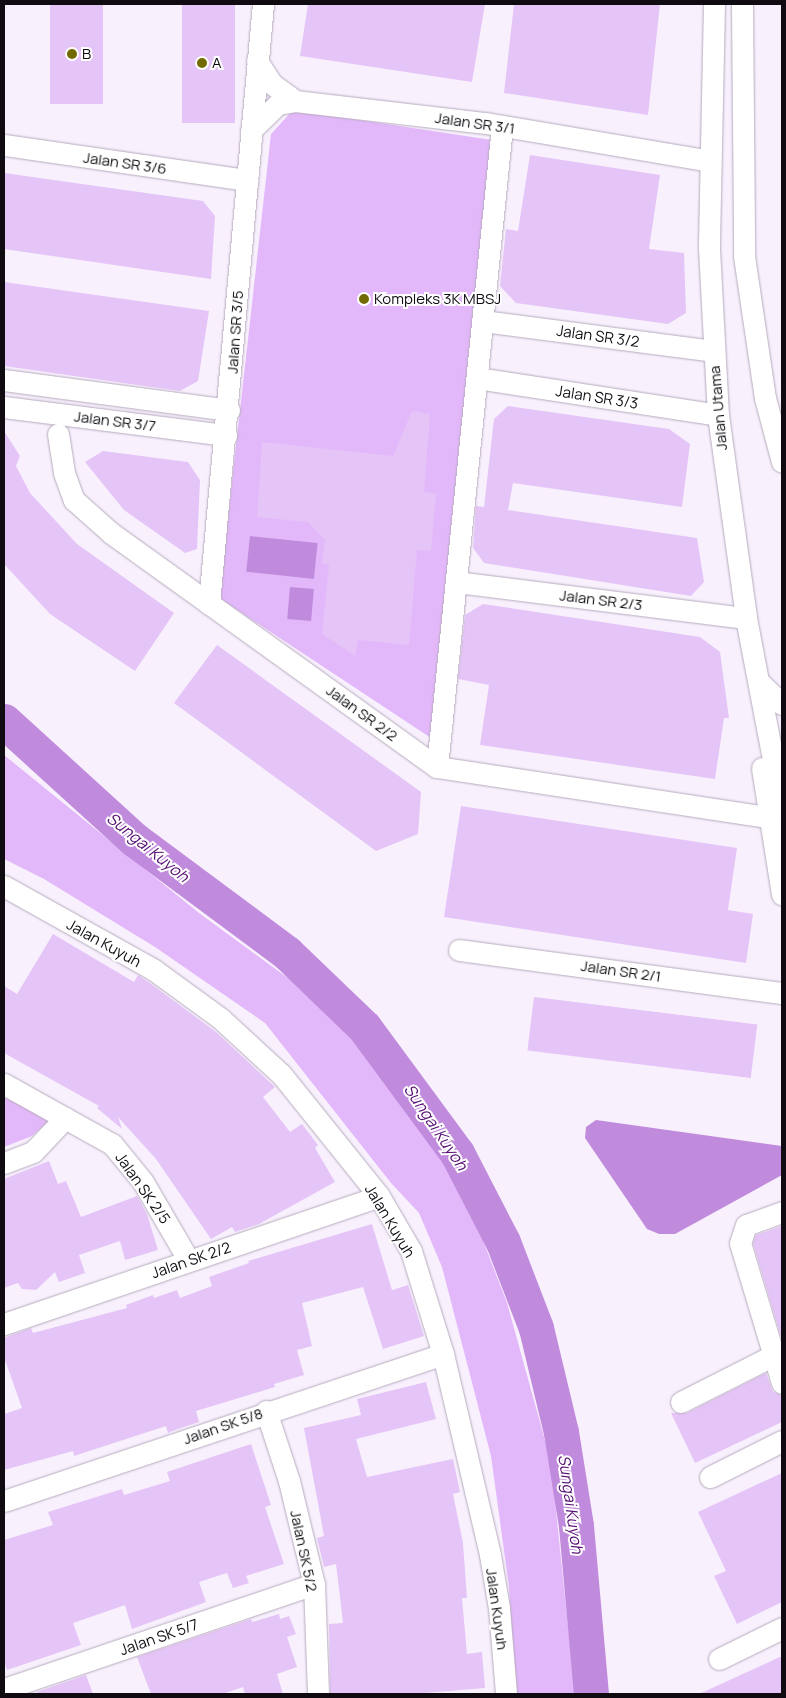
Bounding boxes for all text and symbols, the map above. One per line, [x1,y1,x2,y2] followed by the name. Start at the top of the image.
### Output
[82,45,91,63] place label: B
[66,48,78,60] marker: B
[212,54,222,72] place label: A
[196,57,208,69] marker: A
[434,108,516,138] street label: Jalan SR 3/1
[82,148,168,178] street label: Jalan SR 3/6
[223,290,247,374] street label: Jalan SR 3/5
[374,290,501,308] place label: Kompleks 3K MBSJ
[358,293,370,305] marker: Kompleks 3K MBSJ
[555,321,641,351] street label: Jalan SR 3/2
[705,365,731,451] street label: Jalan Utama
[555,382,639,412] street label: Jalan SR 3/3
[73,407,157,435] street label: Jalan SR 3/7
[559,586,643,614] street label: Jalan SR 2/3
[323,681,401,745] street label: Jalan SR 2/2
[103,808,193,886] water label: Sungai Kuyoh
[64,915,144,971] street label: Jalan Kuyuh
[580,956,662,986] street label: Jalan SR 2/1
[400,1080,472,1174] water label: Sungai Kuyoh
[112,1149,174,1227] street label: Jalan SK 2/5
[361,1181,419,1261] street label: Jalan Kuyuh
[149,1238,233,1282] street label: Jalan SK 2/2
[181,1404,265,1448] street label: Jalan SK 5/8
[555,1453,587,1555] water label: Sungai Kuyoh
[287,1508,321,1594] street label: Jalan SK 5/2
[482,1567,512,1651] street label: Jalan Kuyuh
[117,1615,201,1659] street label: Jalan SK 5/7

